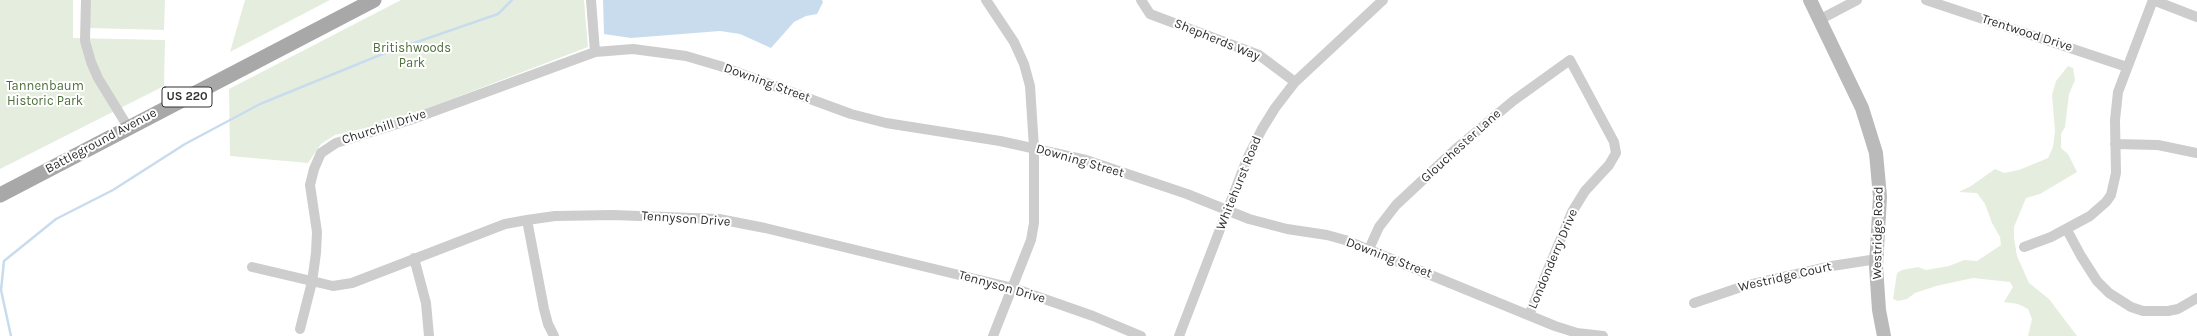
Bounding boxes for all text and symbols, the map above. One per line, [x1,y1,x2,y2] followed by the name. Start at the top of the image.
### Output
[1980,11,2074,55] street label: Trentwood Drive
[1172,16,1262,64] street label: Shepherds Way
[373,40,451,71] park label: Britishwoods Park
[722,60,812,106] street label: Downing Street
[6,78,84,109] park label: Tannenbaum Historic Park
[162,87,212,107] road number: US 220
[43,105,159,177] street label: Battleground Avenue
[340,106,428,148] street label: Churchill Drive
[1418,106,1504,186] street label: Glouchester Lane
[1213,134,1265,232] street label: Whitehurst Road
[1034,141,1126,181] street label: Downing Street
[1869,186,1887,280] street label: Westridge Road
[1525,207,1581,311] street label: Londonderry Drive
[641,208,731,230] street label: Tennyson Drive
[1344,234,1434,282] street label: Downing Street
[1737,259,1833,295] street label: Westridge Court
[957,267,1047,307] street label: Tennyson Drive

